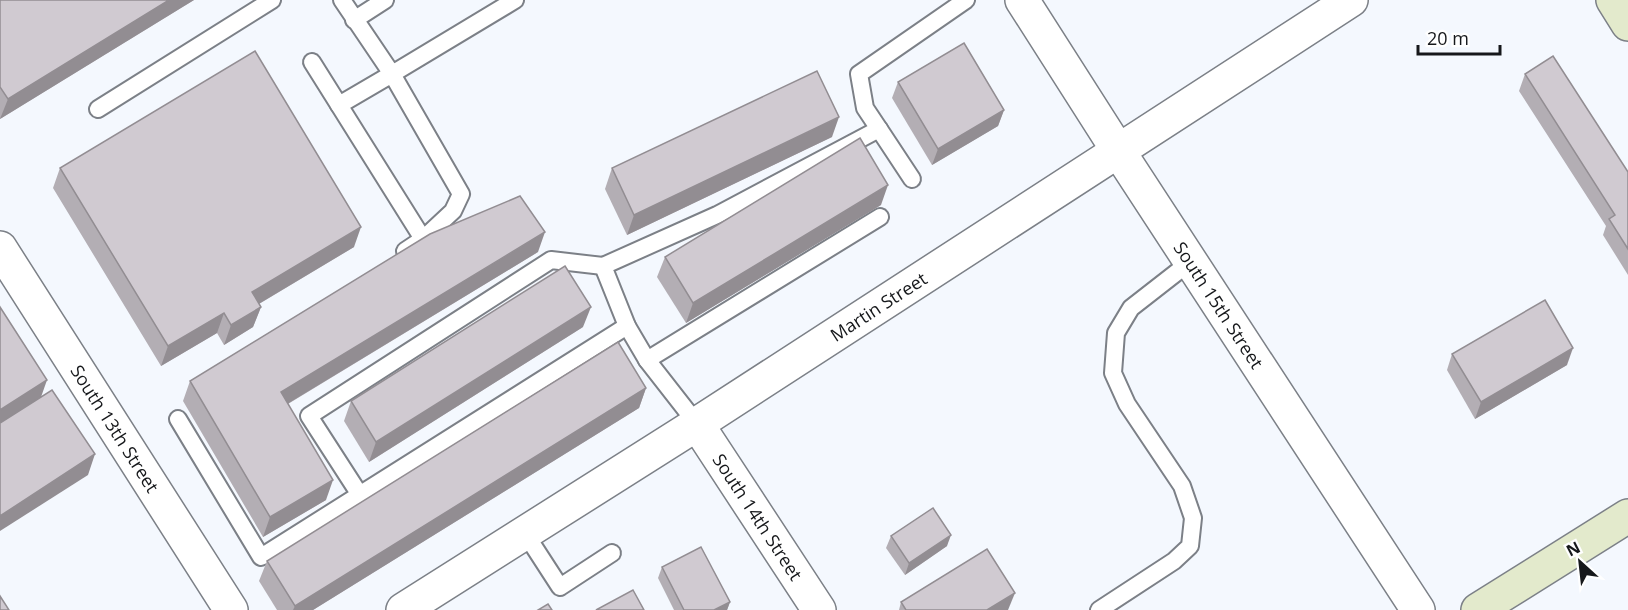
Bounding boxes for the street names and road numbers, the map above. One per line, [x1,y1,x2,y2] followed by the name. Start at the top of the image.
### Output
[1169,237,1269,373] street label: South 15th Street
[825,266,931,347] street label: Martin Street
[65,360,165,497] street label: South 13th Street
[708,449,808,585] street label: South 14th Street

